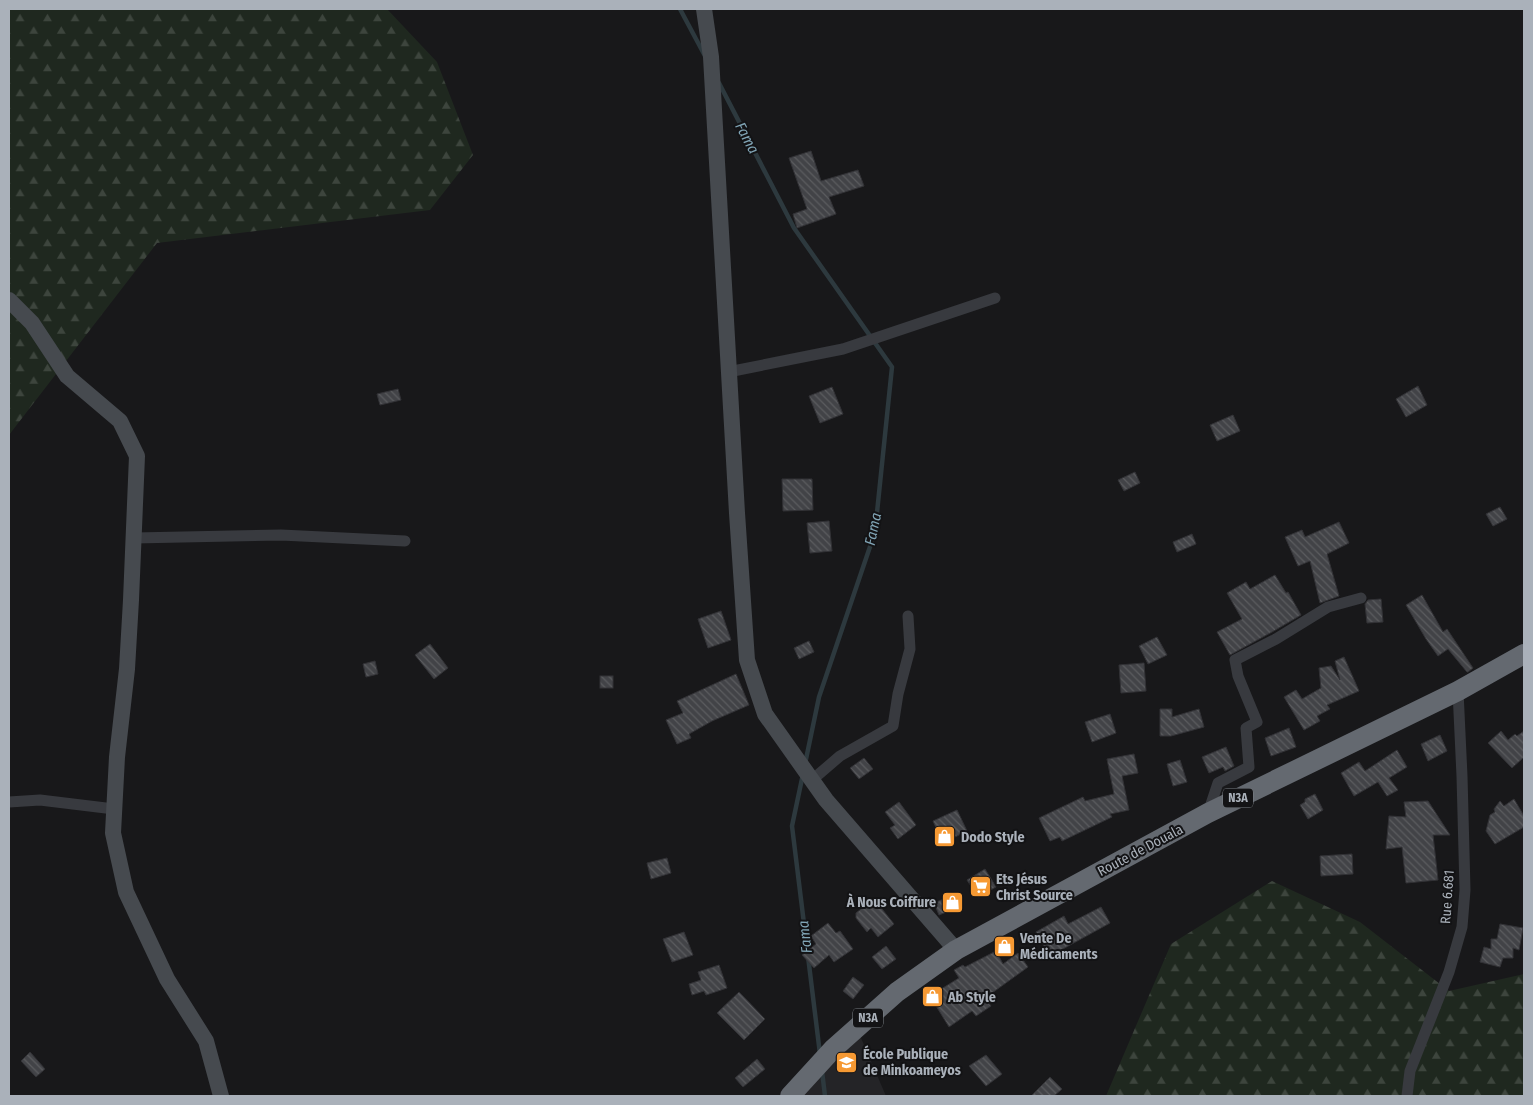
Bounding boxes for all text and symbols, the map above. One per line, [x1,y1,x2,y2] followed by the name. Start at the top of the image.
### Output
[731,119,763,157] water label: Fama
[861,511,885,547] water label: Fama
[1223,788,1253,808] road number: N3A
[1095,821,1186,880] street label: Route de Douala
[933,825,957,849] shop icon: Dodo Style
[961,829,1025,846] place label: Dodo Style
[1437,870,1458,925] street label: Rue 6.681
[996,871,1073,904] place label: Ets Jésus Christ Source
[968,875,992,899] supermarket icon: Ets Jésus Christ Source
[940,890,964,914] shop icon: À Nous Coiffure
[846,893,936,911] place label: À Nous Coiffure
[794,919,816,954] water label: Fama
[1019,930,1098,963] place label: Vente De Médicaments
[992,934,1016,958] shop icon: Vente De Médicaments
[920,985,944,1009] shop icon: Ab Style
[947,989,996,1006] place label: Ab Style
[853,1008,883,1028] road number: N3A
[863,1045,961,1079] place label: École Publique de Minkoameyos
[835,1050,859,1074] school or university icon: École Publique de Minkoameyos

